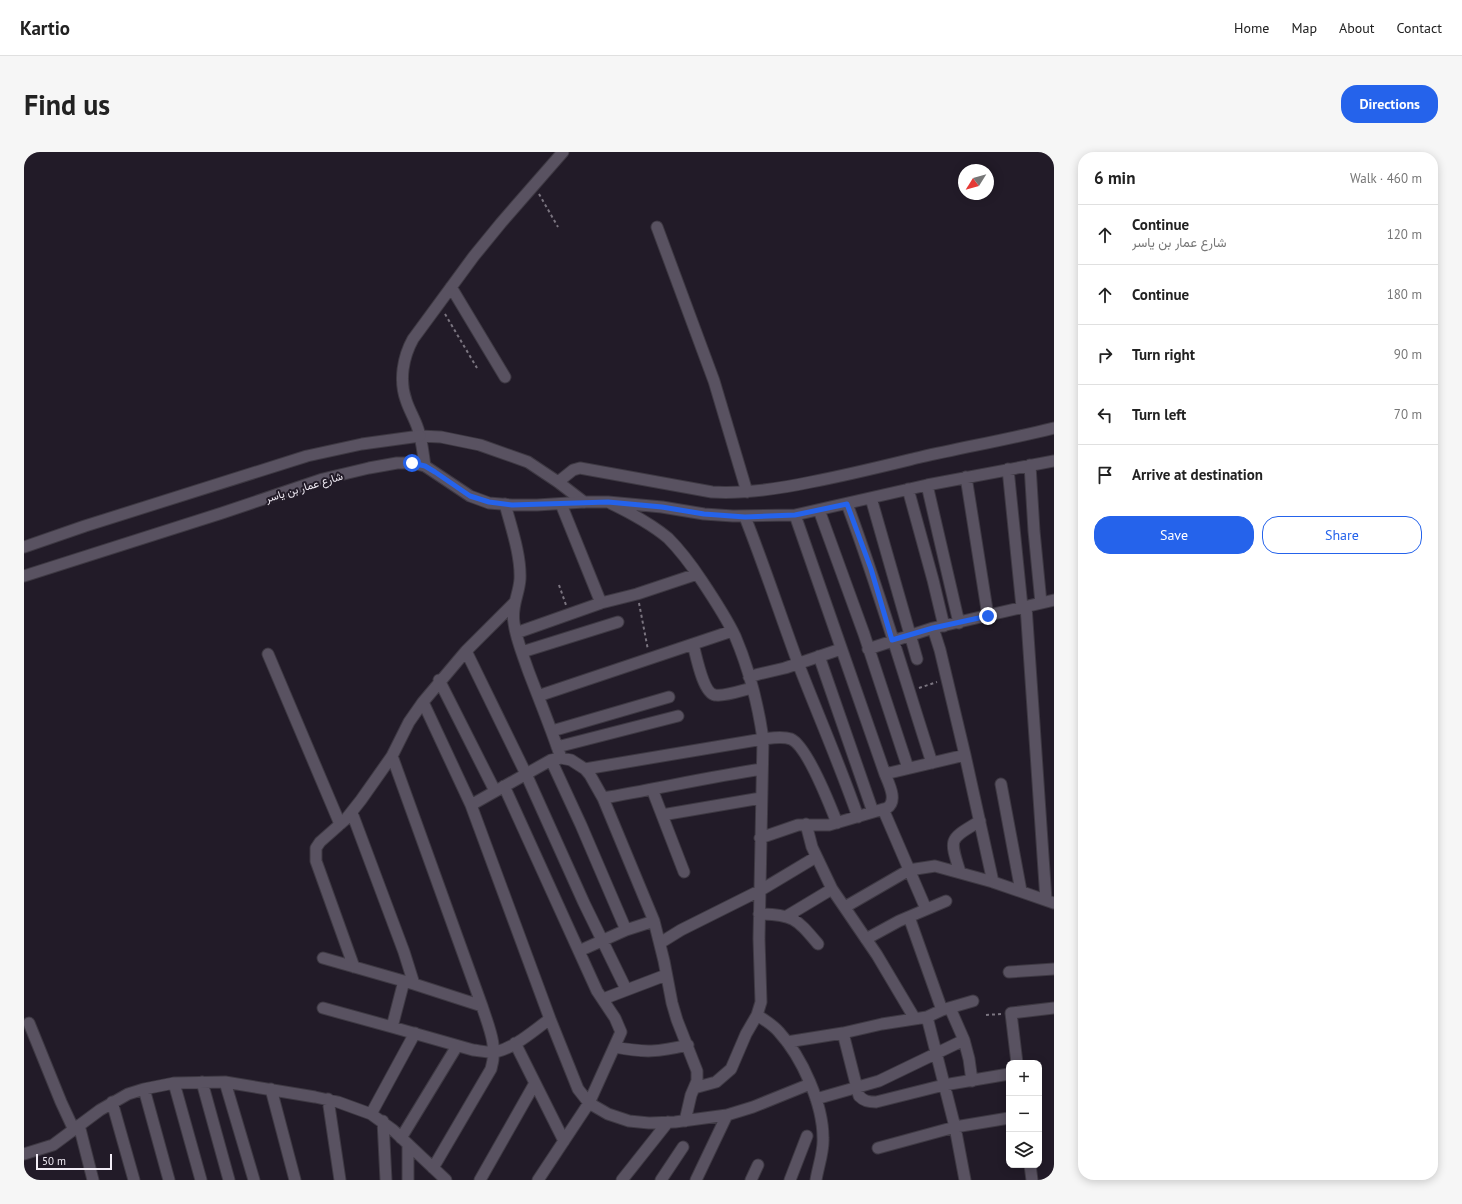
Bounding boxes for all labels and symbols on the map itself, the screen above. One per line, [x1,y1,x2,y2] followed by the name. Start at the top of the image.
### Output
[958,164,994,200] north arrow
[403,454,421,472] route start
[263,469,345,507] street label: شارع عمار بن ياسر
[979,607,997,625] route end
[36,1152,112,1171] scale bar

